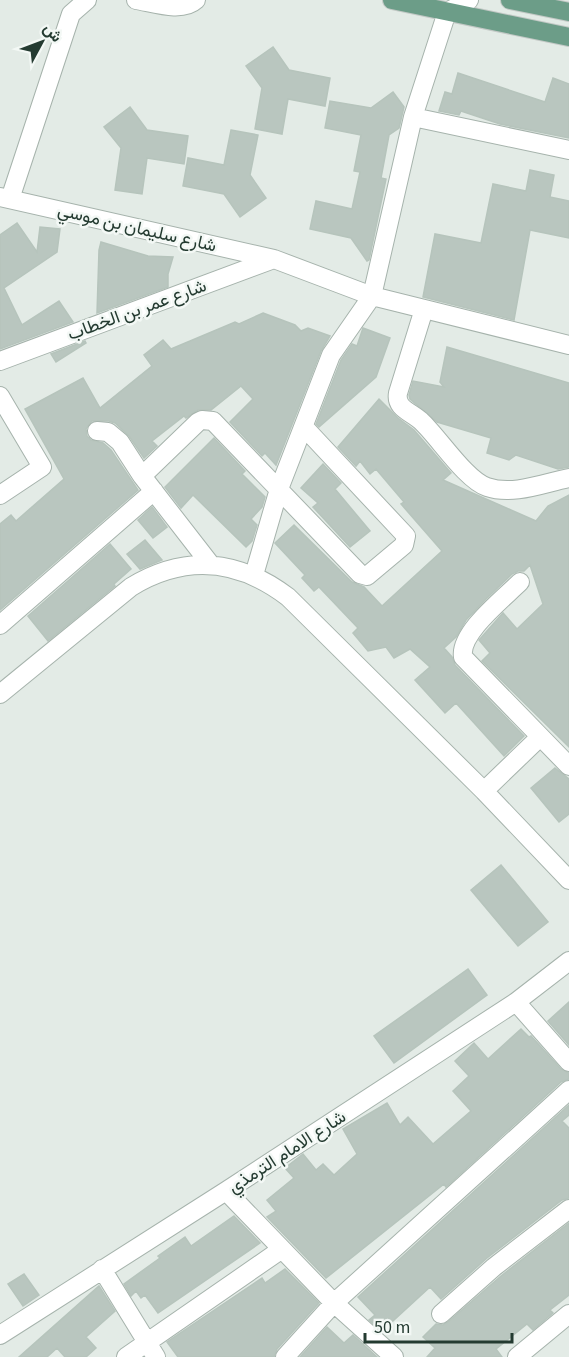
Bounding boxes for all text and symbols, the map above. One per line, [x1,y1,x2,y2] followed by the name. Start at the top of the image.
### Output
[12,12,72,72] north arrow
[38,18,67,47] text: ش
[55,198,219,260] street label: شارع سليمان بن موسي
[64,273,210,347] street label: شارع عمر بن الخطاب
[223,1104,352,1201] street label: شارع الامام الترمذي
[365,1306,512,1344] scale bar
[374,1315,410,1340] text: 50 m

